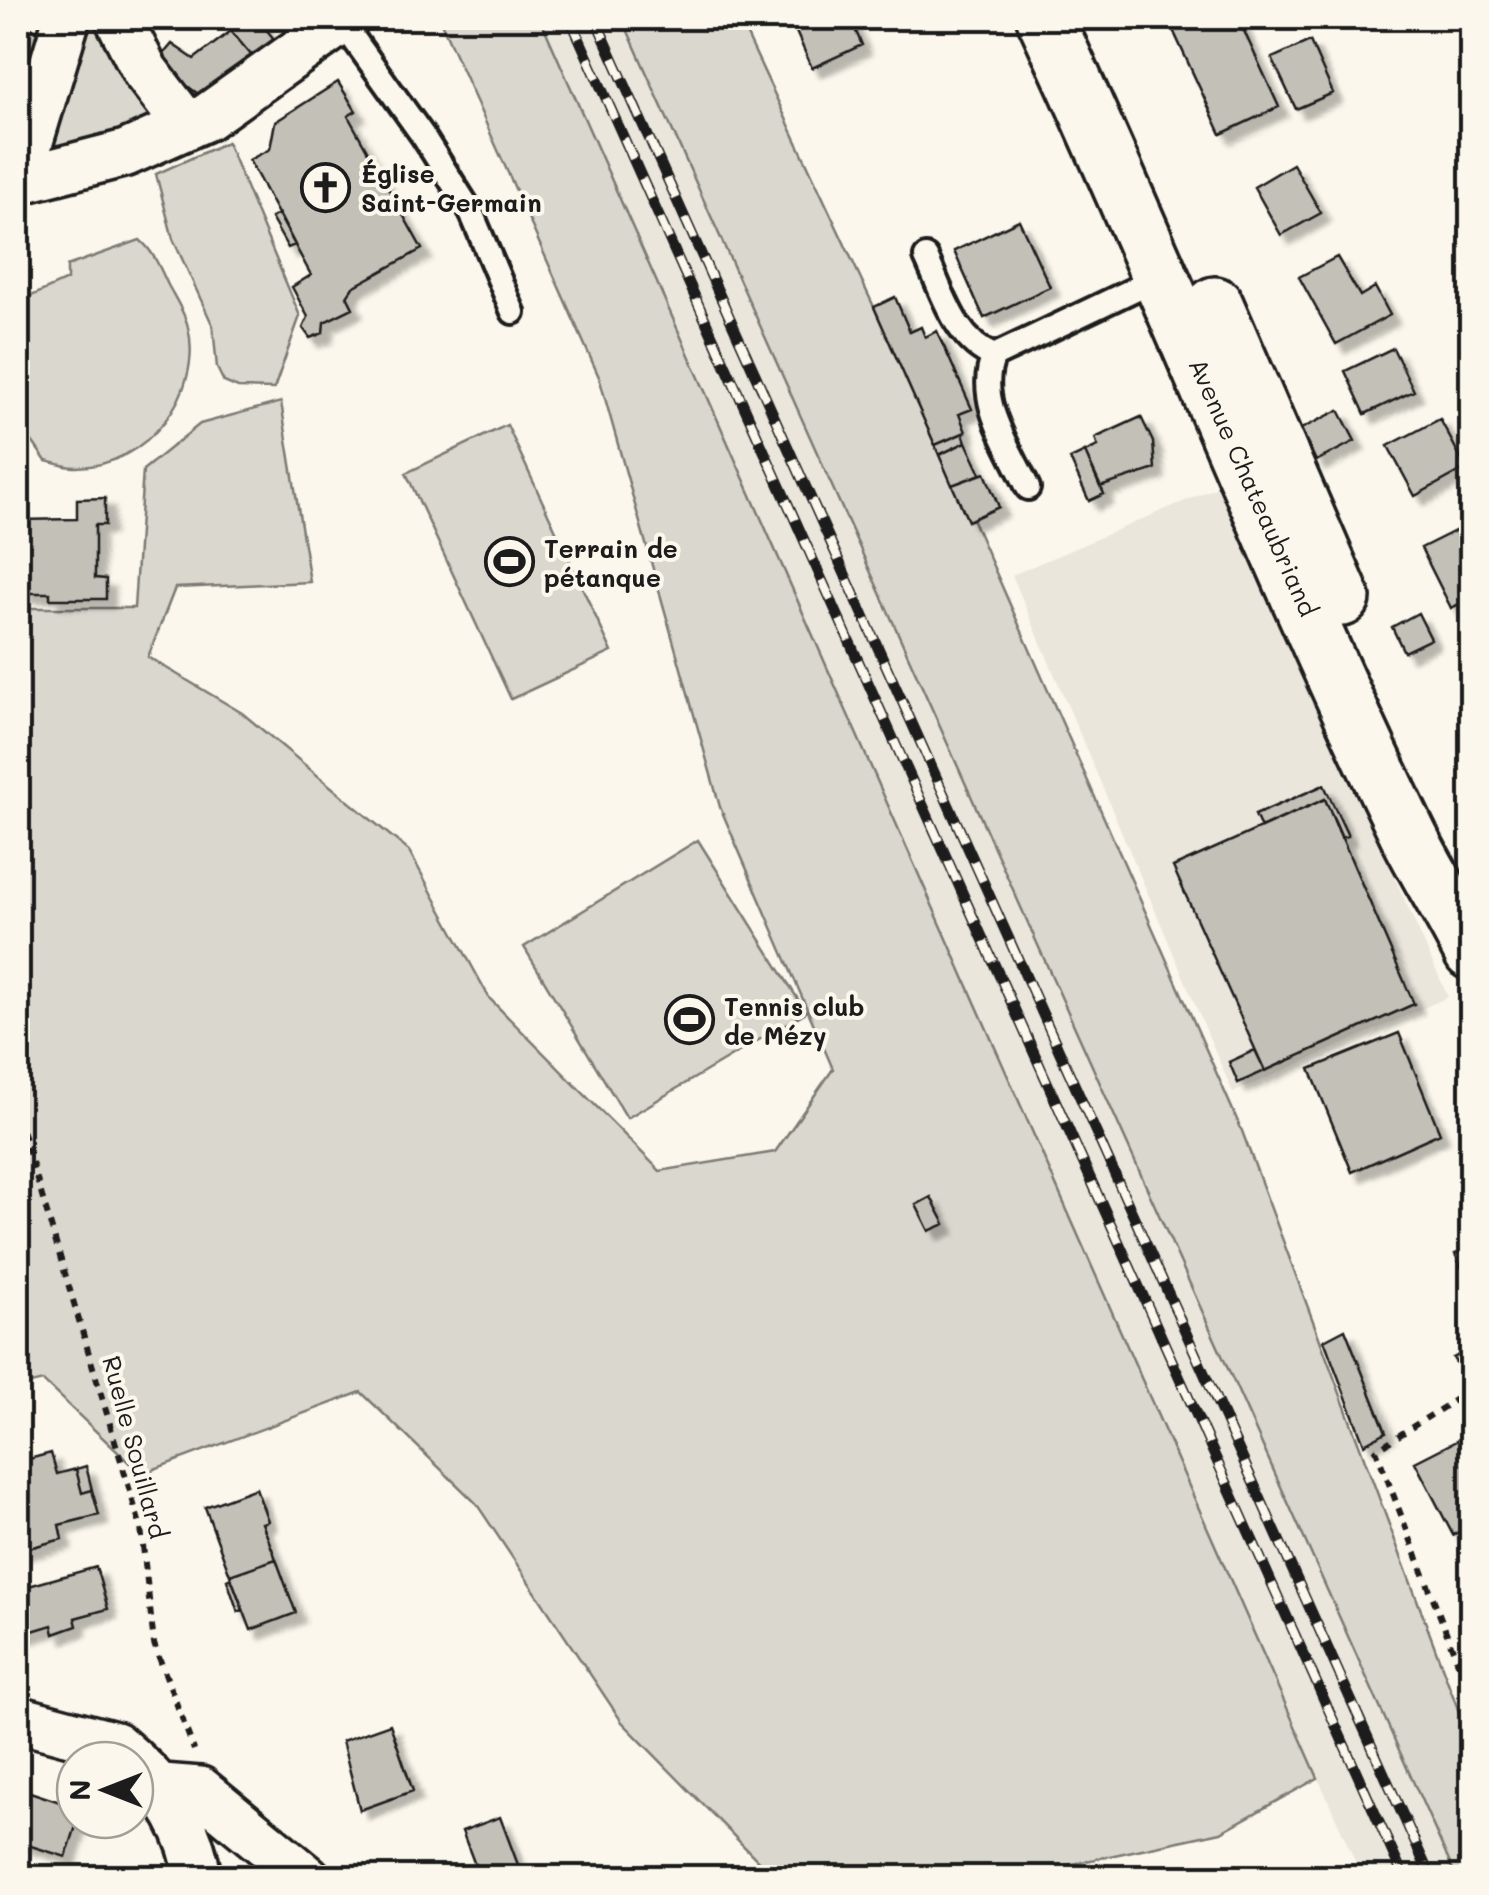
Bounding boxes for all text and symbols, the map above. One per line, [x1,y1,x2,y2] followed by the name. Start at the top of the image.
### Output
[361,157,542,218] place label: Église Saint-Germain
[300,161,352,213] church icon: Église Saint-Germain
[1183,353,1325,621] street label: Avenue Chateaubriand
[544,532,678,593] place label: Terrain de pétanque
[483,536,535,588] sports icon: Terrain de pétanque
[724,990,864,1052] place label: Tennis club de Mézy
[663,994,715,1046] sports icon: Tennis club de Mézy
[96,1352,176,1542] street label: Ruelle Souillard
[55,1740,155,1840] north arrow
[61,1779,97,1801] text: N

